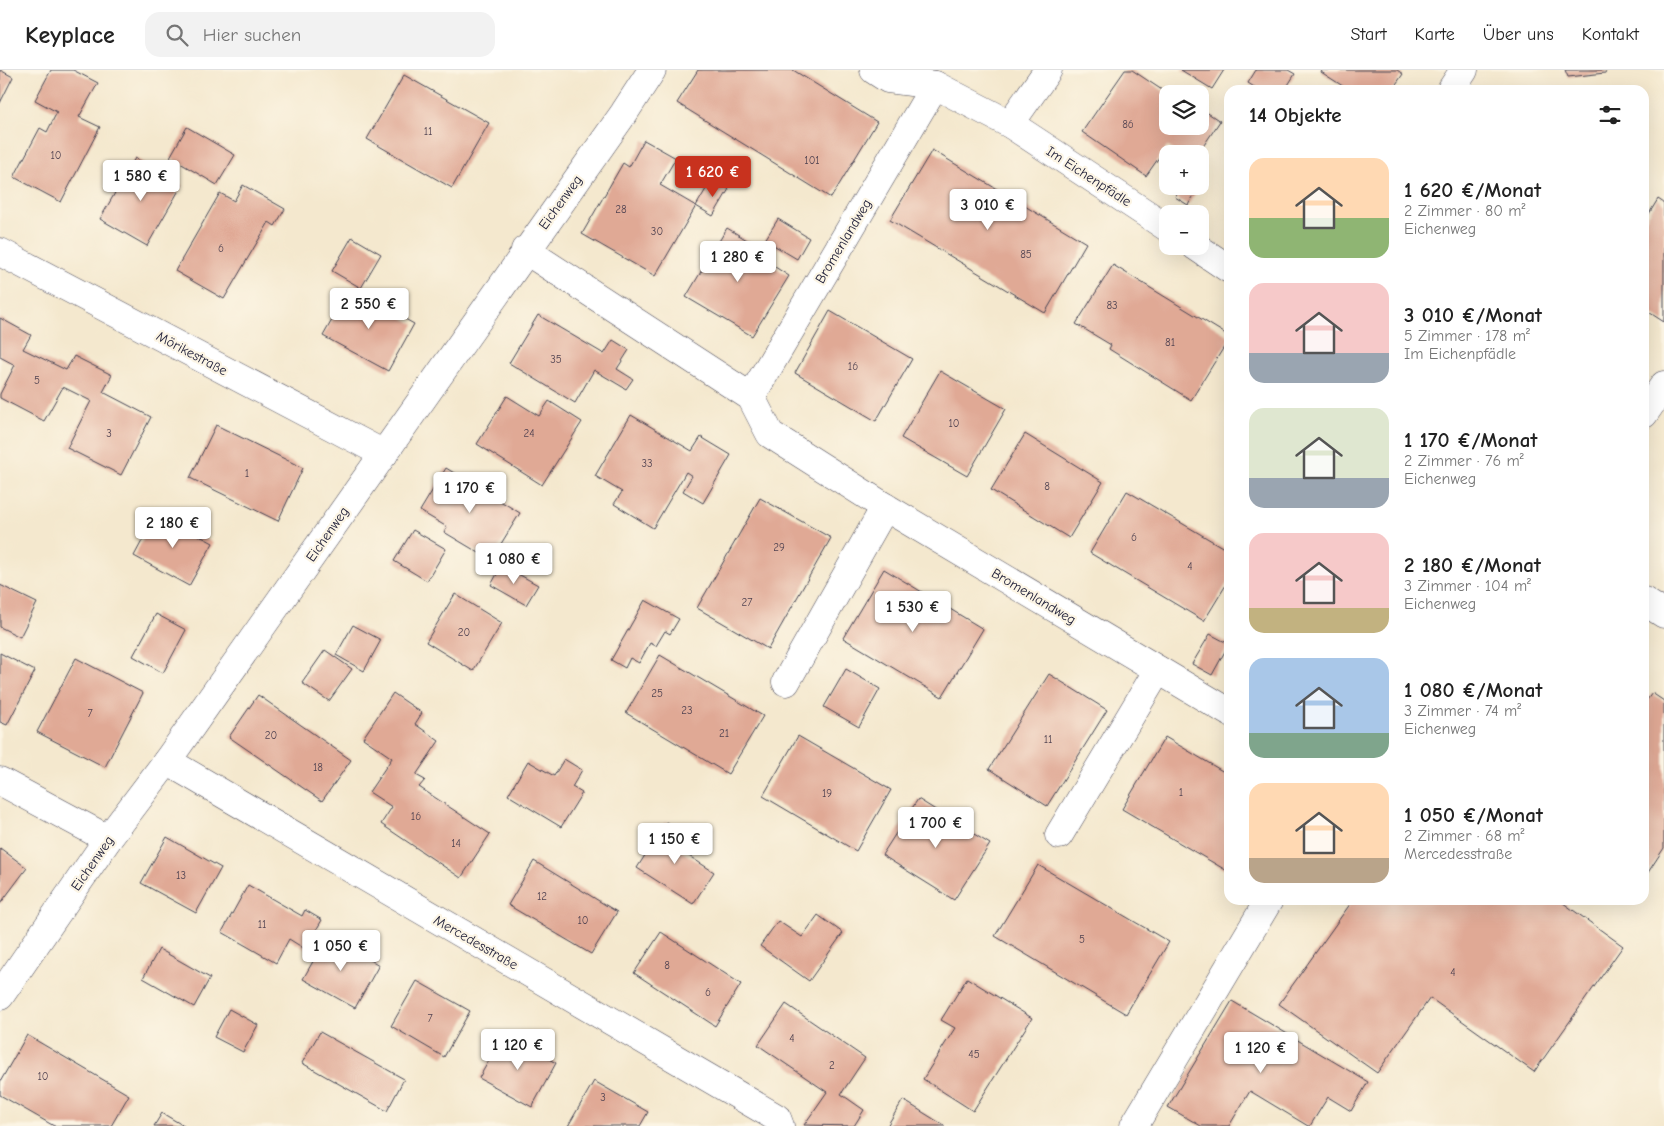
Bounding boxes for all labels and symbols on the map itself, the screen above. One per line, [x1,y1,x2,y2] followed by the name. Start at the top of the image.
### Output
[1122,118,1134,131] house number: 86
[424,125,432,138] house number: 11
[1043,143,1134,210] street label: Im Eichenpfädle
[50,149,62,162] house number: 10
[804,154,820,167] house number: 101
[667,156,759,198] pin: 1 620 €
[95,160,187,202] pin: 1 580 €
[535,172,586,233] street label: Eichenweg
[942,189,1034,231] pin: 3 010 €
[811,196,875,287] street label: Bromenlandweg
[615,203,627,216] house number: 28
[651,225,663,238] house number: 30
[692,240,784,283] pin: 1 280 €
[218,242,224,255] house number: 6
[1020,248,1032,261] house number: 85
[323,288,415,330] pin: 2 550 €
[1106,299,1118,312] house number: 83
[153,328,230,379] street label: Mörikestraße
[1165,336,1175,349] house number: 81
[550,353,562,366] house number: 35
[848,360,858,373] house number: 16
[34,374,40,387] house number: 5
[948,417,960,430] house number: 10
[106,427,112,440] house number: 3
[523,427,535,440] house number: 24
[641,457,653,470] house number: 33
[245,467,249,480] house number: 1
[424,472,516,514] pin: 1 170 €
[1044,480,1050,493] house number: 8
[302,504,352,565] street label: Eichenweg
[127,506,219,549] pin: 2 180 €
[1131,531,1137,544] house number: 6
[773,541,785,554] house number: 29
[468,542,560,585] pin: 1 080 €
[1187,560,1193,573] house number: 4
[988,564,1079,628] street label: Bromenlandweg
[867,590,959,633] pin: 1 530 €
[742,596,752,609] house number: 27
[458,626,470,639] house number: 20
[651,687,663,700] house number: 25
[681,704,693,717] house number: 23
[87,707,93,720] house number: 7
[719,727,729,740] house number: 21
[265,729,277,742] house number: 20
[1044,733,1052,746] house number: 11
[313,761,323,774] house number: 18
[1179,786,1183,799] house number: 1
[822,787,832,800] house number: 19
[890,806,982,849] pin: 1 700 €
[411,810,421,823] house number: 16
[629,822,721,865] pin: 1 150 €
[67,833,117,894] street label: Eichenweg
[451,837,461,850] house number: 14
[176,869,186,882] house number: 13
[537,890,547,903] house number: 12
[431,911,521,973] street label: Mercedesstraße
[577,914,589,927] house number: 10
[258,918,266,931] house number: 11
[295,930,387,972] pin: 1 050 €
[1079,933,1085,946] house number: 5
[664,959,670,972] house number: 8
[1450,966,1456,979] house number: 4
[705,986,711,999] house number: 6
[427,1012,433,1025] house number: 7
[472,1028,564,1071] pin: 1 120 €
[789,1032,795,1045] house number: 4
[1215,1032,1307,1074] pin: 1 120 €
[968,1048,980,1061] house number: 45
[829,1059,835,1072] house number: 2
[37,1070,49,1083] house number: 10
[600,1091,606,1104] house number: 3

